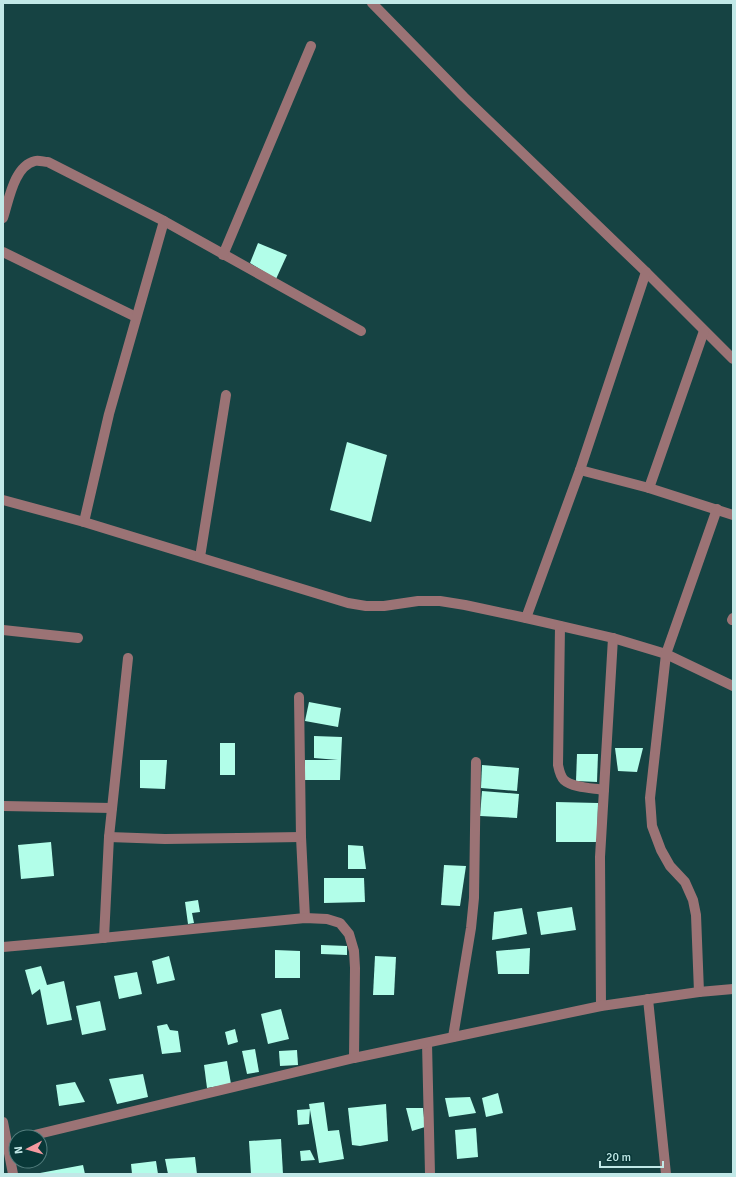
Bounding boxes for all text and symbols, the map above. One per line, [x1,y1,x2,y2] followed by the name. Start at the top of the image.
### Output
[8,1129,48,1169] north arrow
[600,1143,663,1169] scale bar
[12,1146,25,1154] text: N
[606,1150,631,1165] text: 20 m

